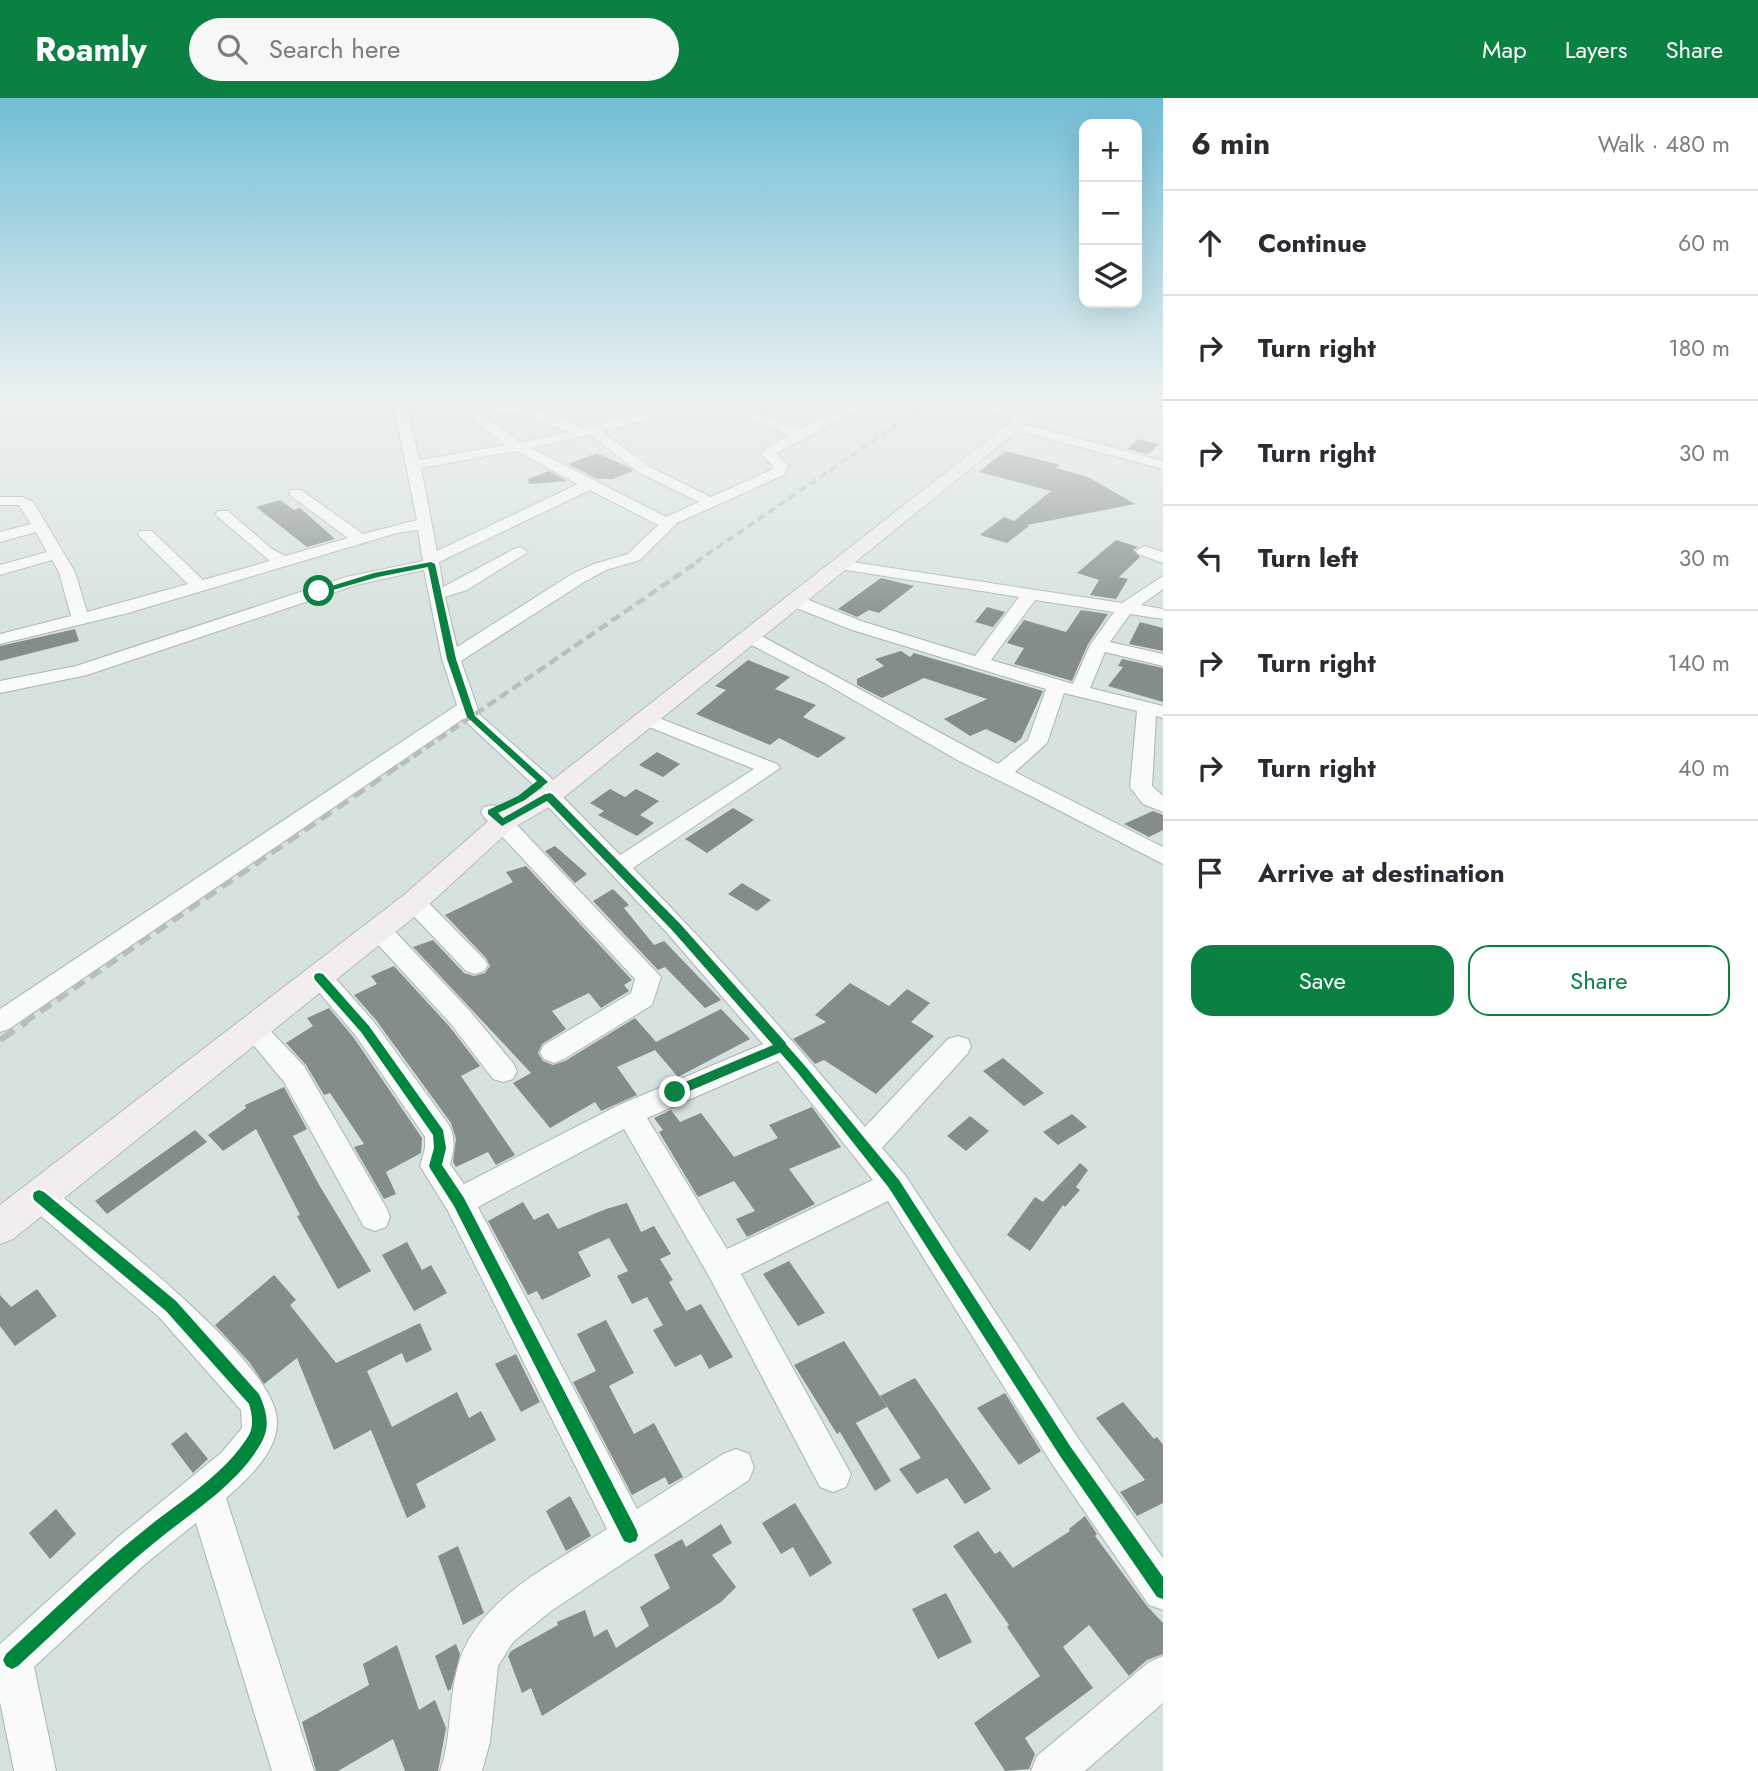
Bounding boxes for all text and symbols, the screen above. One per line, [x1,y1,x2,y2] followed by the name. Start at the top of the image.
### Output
[189,18,679,81] search box
[35,26,147,73] text: Roamly
[213,30,251,68] icon: search
[269,30,400,68] text: Search here
[1482,32,1527,67] text: Map
[1565,32,1627,67] text: Layers
[1665,32,1723,67] text: Share
[1079,119,1142,308] map controls
[1079,119,1142,182] button: +
[1191,122,1270,165] text: 6 min
[1598,127,1730,161] text: Walk · 480 m
[1079,182,1142,245] button: −
[1191,224,1229,262] icon: ahead
[1258,224,1367,262] text: Continue
[1678,226,1730,260] text: 60 m
[1079,245,1142,308] button: layers
[1191,329,1229,367] icon: right
[1258,329,1376,367] text: Turn right
[1668,331,1730,365] text: 180 m
[1191,434,1229,472] icon: right
[1258,434,1376,472] text: Turn right
[1679,436,1730,470] text: 30 m
[1191,539,1229,577] icon: left
[1258,539,1358,577] text: Turn left
[1679,541,1730,575] text: 30 m
[303,575,334,606] route start
[1191,644,1229,682] icon: right
[1258,644,1376,682] text: Turn right
[1668,646,1730,680] text: 140 m
[1191,749,1229,787] icon: right
[1258,749,1376,787] text: Turn right
[1678,751,1730,785] text: 40 m
[1191,854,1229,892] icon: arrive
[1258,854,1505,892] text: Arrive at destination
[1191,945,1454,1016] button: Save
[1468,945,1730,1016] button: Share
[659,1076,690,1107] route end

